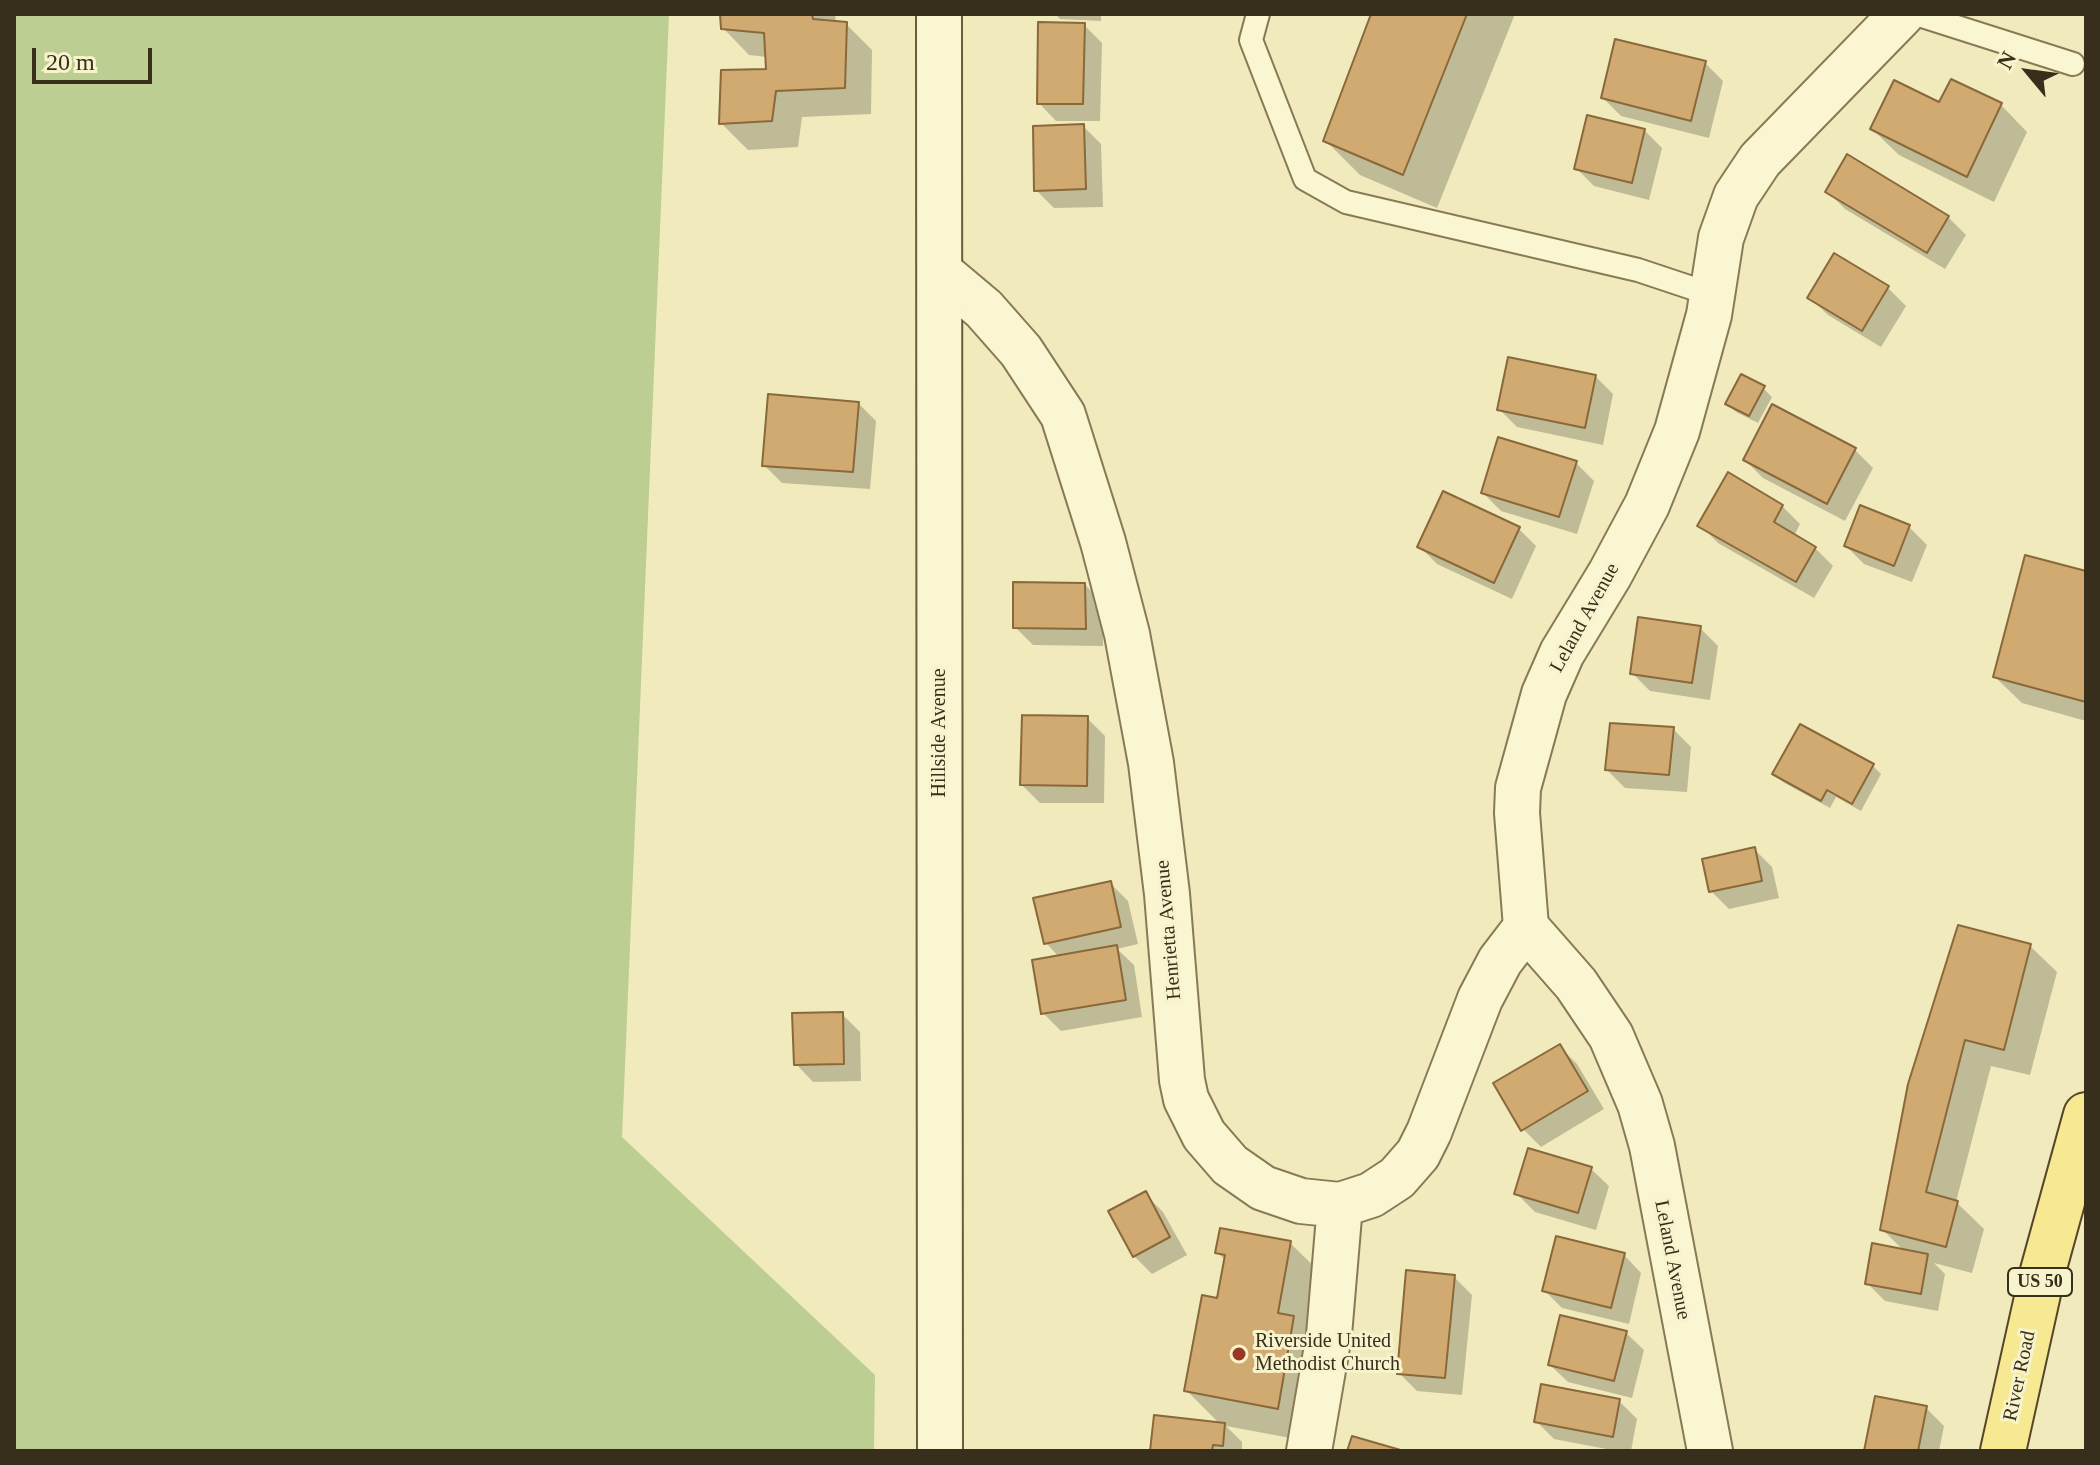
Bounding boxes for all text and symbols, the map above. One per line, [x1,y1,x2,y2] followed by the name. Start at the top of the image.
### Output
[36,32,156,82] scale bar
[1988,32,2068,112] north arrow
[1992,47,2021,73] text: N
[46,49,95,75] text: 20 m
[1545,559,1625,677] street label: Leland Avenue
[928,668,952,798] street label: Hillside Avenue
[1151,859,1187,1001] street label: Henrietta Avenue
[1649,1198,1695,1322] street label: Leland Avenue
[2008,1268,2072,1296] road number: US 50
[1999,1329,2041,1423] street label: River Road
[1255,1330,1400,1377] place label: Riverside United Methodist Church
[1230,1345,1248,1363] marker: Riverside United Methodist Church

